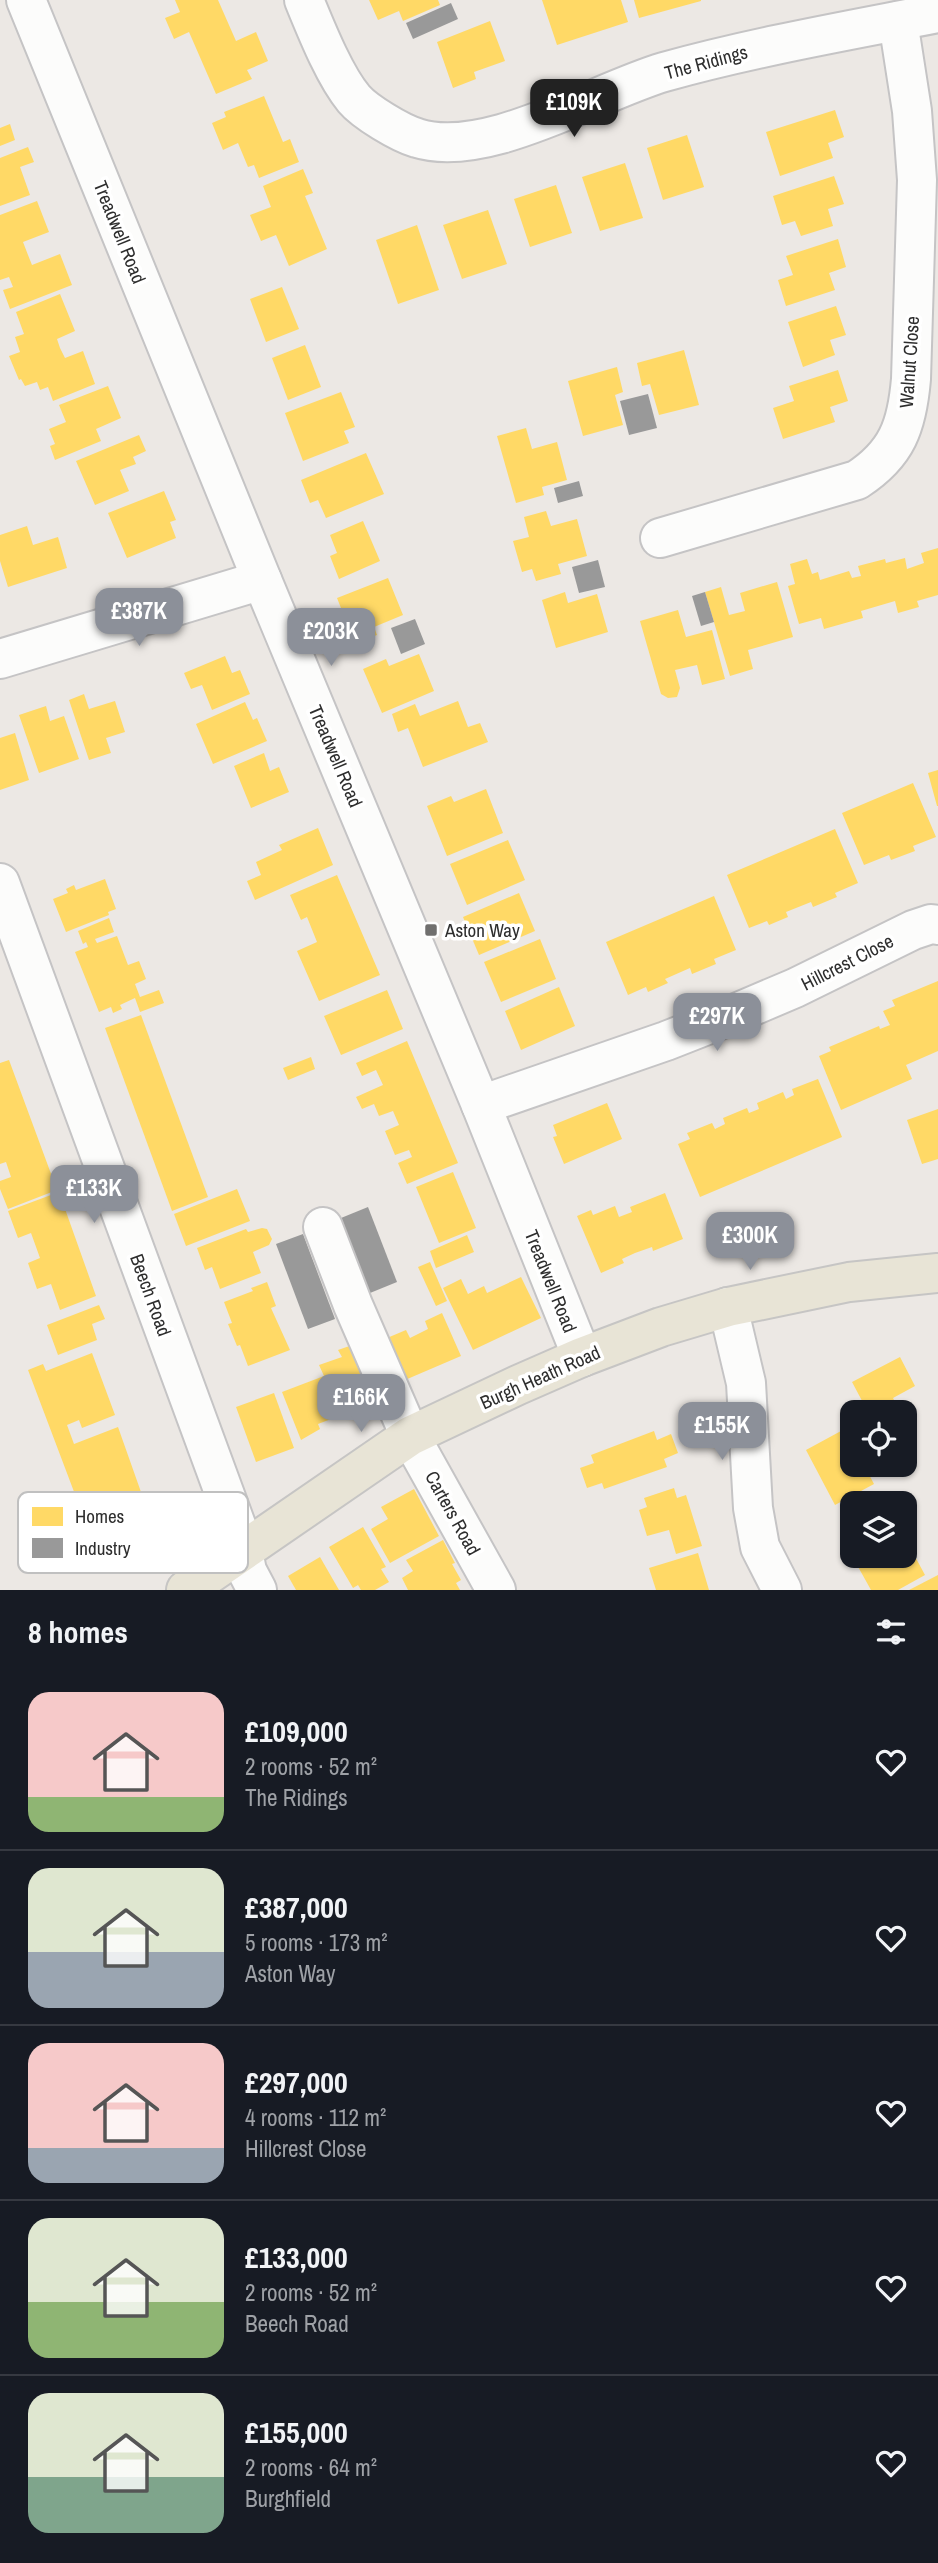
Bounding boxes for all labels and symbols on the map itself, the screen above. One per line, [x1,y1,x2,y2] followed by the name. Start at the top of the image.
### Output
[662,38,751,86] street label: The Ridings
[525,80,623,139] pin: £109K
[88,177,152,287] street label: Treadwell Road
[893,315,925,409] street label: Walnut Close
[90,588,188,648] pin: £387K
[282,608,380,668] pin: £203K
[303,701,369,811] street label: Treadwell Road
[444,917,520,943] place label: Aston Way
[423,922,439,938] marker: Aston Way
[796,928,898,996] street label: Hillcrest Close
[668,993,766,1053] pin: £297K
[45,1166,143,1225] pin: £133K
[701,1212,799,1272] pin: £300K
[519,1226,583,1336] street label: Treadwell Road
[124,1250,178,1340] street label: Beech Road
[476,1339,604,1415] street label: Burgh Heath Road
[312,1374,410,1434] pin: £166K
[673,1402,771,1462] pin: £155K
[419,1466,487,1560] street label: Carters Road
[18,1492,248,1573] legend
[75,1503,125,1529] text: Homes
[75,1535,131,1561] text: Industry

